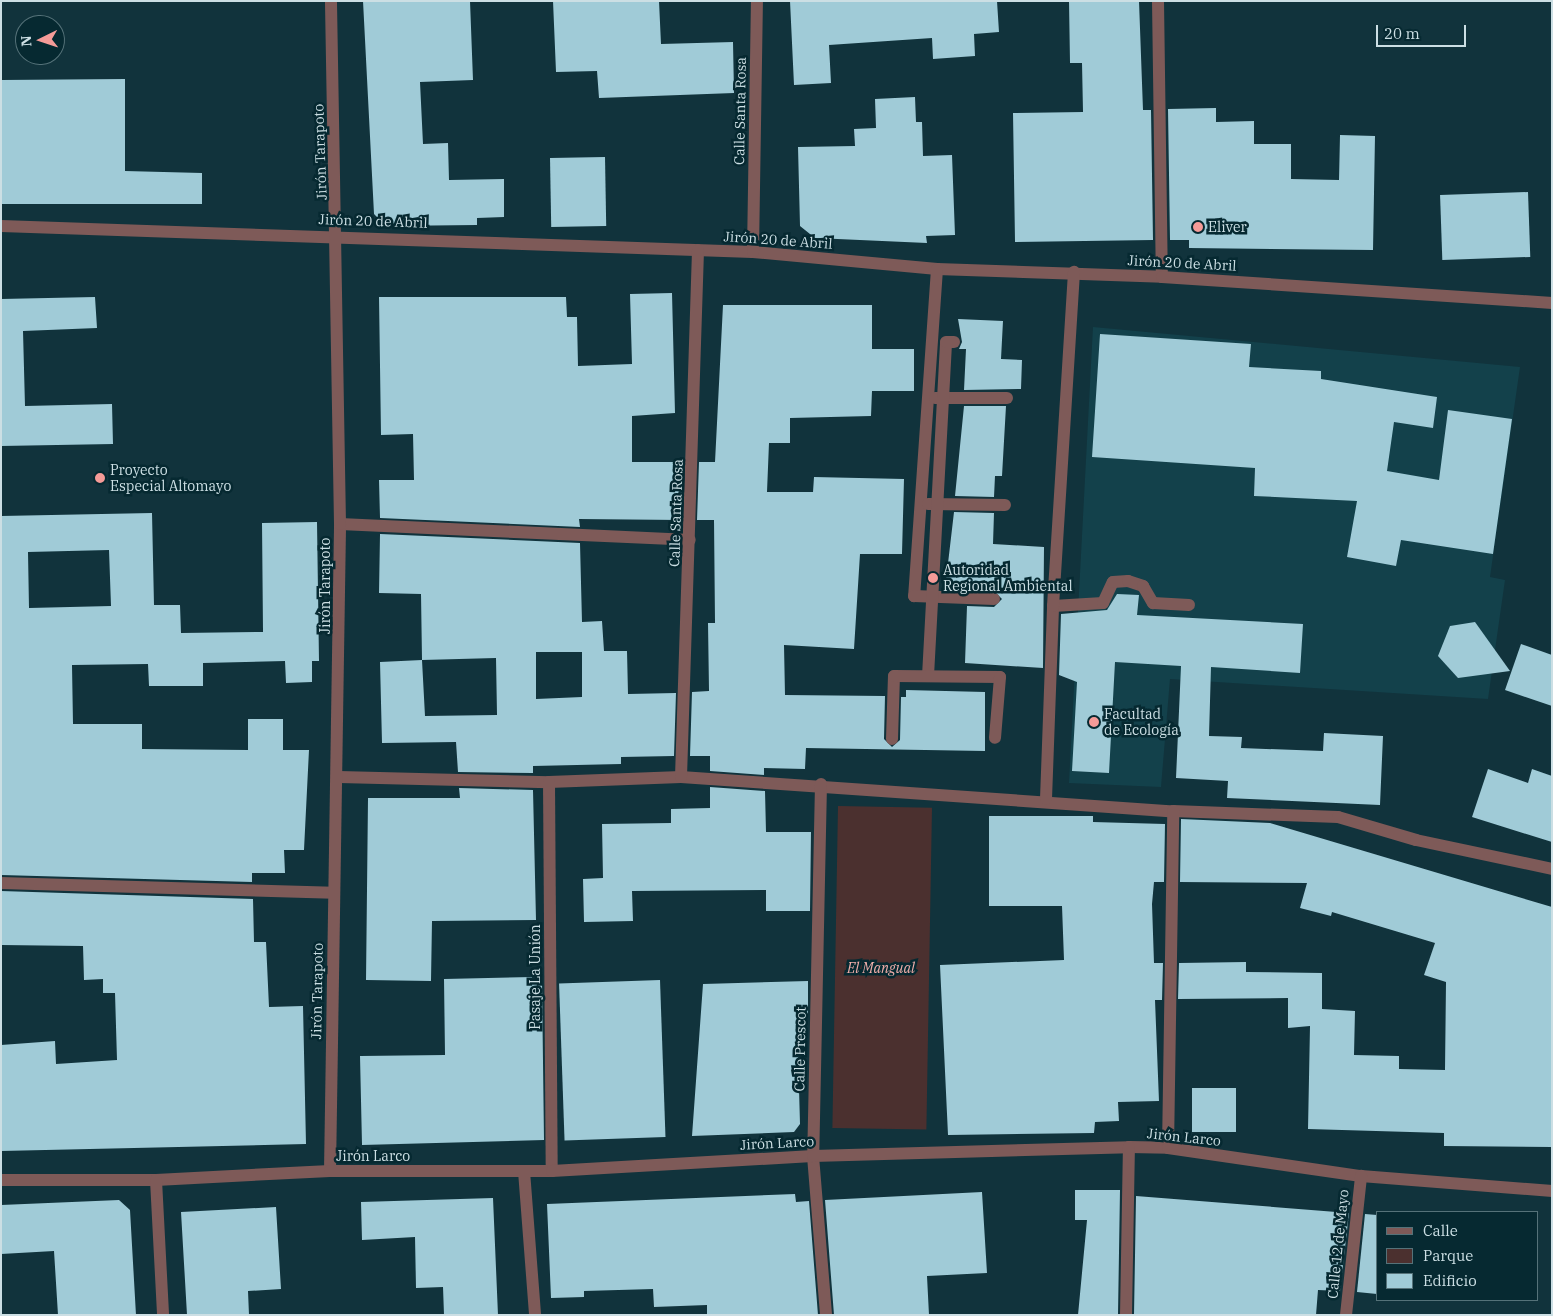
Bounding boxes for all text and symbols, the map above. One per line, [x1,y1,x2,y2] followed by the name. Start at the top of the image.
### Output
[15,15,65,65] north arrow
[1378,15,1468,47] scale bar
[1384,24,1420,43] text: 20 m
[17,35,35,47] text: N
[731,57,749,165] street label: Calle Santa Rosa
[310,103,330,201] street label: Jirón Tarapoto
[318,211,428,231] street label: Jirón 20 de Abril
[1208,219,1247,235] place label: Eliver
[1192,221,1204,233] marker: Eliver
[723,228,833,252] street label: Jirón 20 de Abril
[1127,252,1237,274] street label: Jirón 20 de Abril
[666,459,686,567] street label: Calle Santa Rosa
[110,462,231,494] place label: Proyecto Especial Altomayo
[94,472,106,484] marker: Proyecto Especial Altomayo
[317,538,333,634] street label: Jirón Tarapoto
[943,562,1073,594] place label: Autoridad Regional Ambiental
[927,572,939,584] marker: Autoridad Regional Ambiental
[1104,706,1179,739] place label: Facultad de Ecología
[1088,716,1100,728] marker: Facultad de Ecología
[527,924,543,1030] street label: Pasaje La Unión
[308,943,326,1039] street label: Jirón Tarapoto
[847,960,915,976] park label: El Mangual
[791,1006,809,1092] street label: Calle Prescot
[1146,1125,1222,1149] street label: Jirón Larco
[739,1133,815,1153] street label: Jirón Larco
[336,1148,410,1164] street label: Jirón Larco
[1324,1188,1352,1300] street label: Calle 12 de Mayo
[1376,1211,1538,1301] legend
[1423,1221,1458,1240] text: Calle
[1423,1246,1473,1265] text: Parque
[1423,1271,1477,1290] text: Edificio

